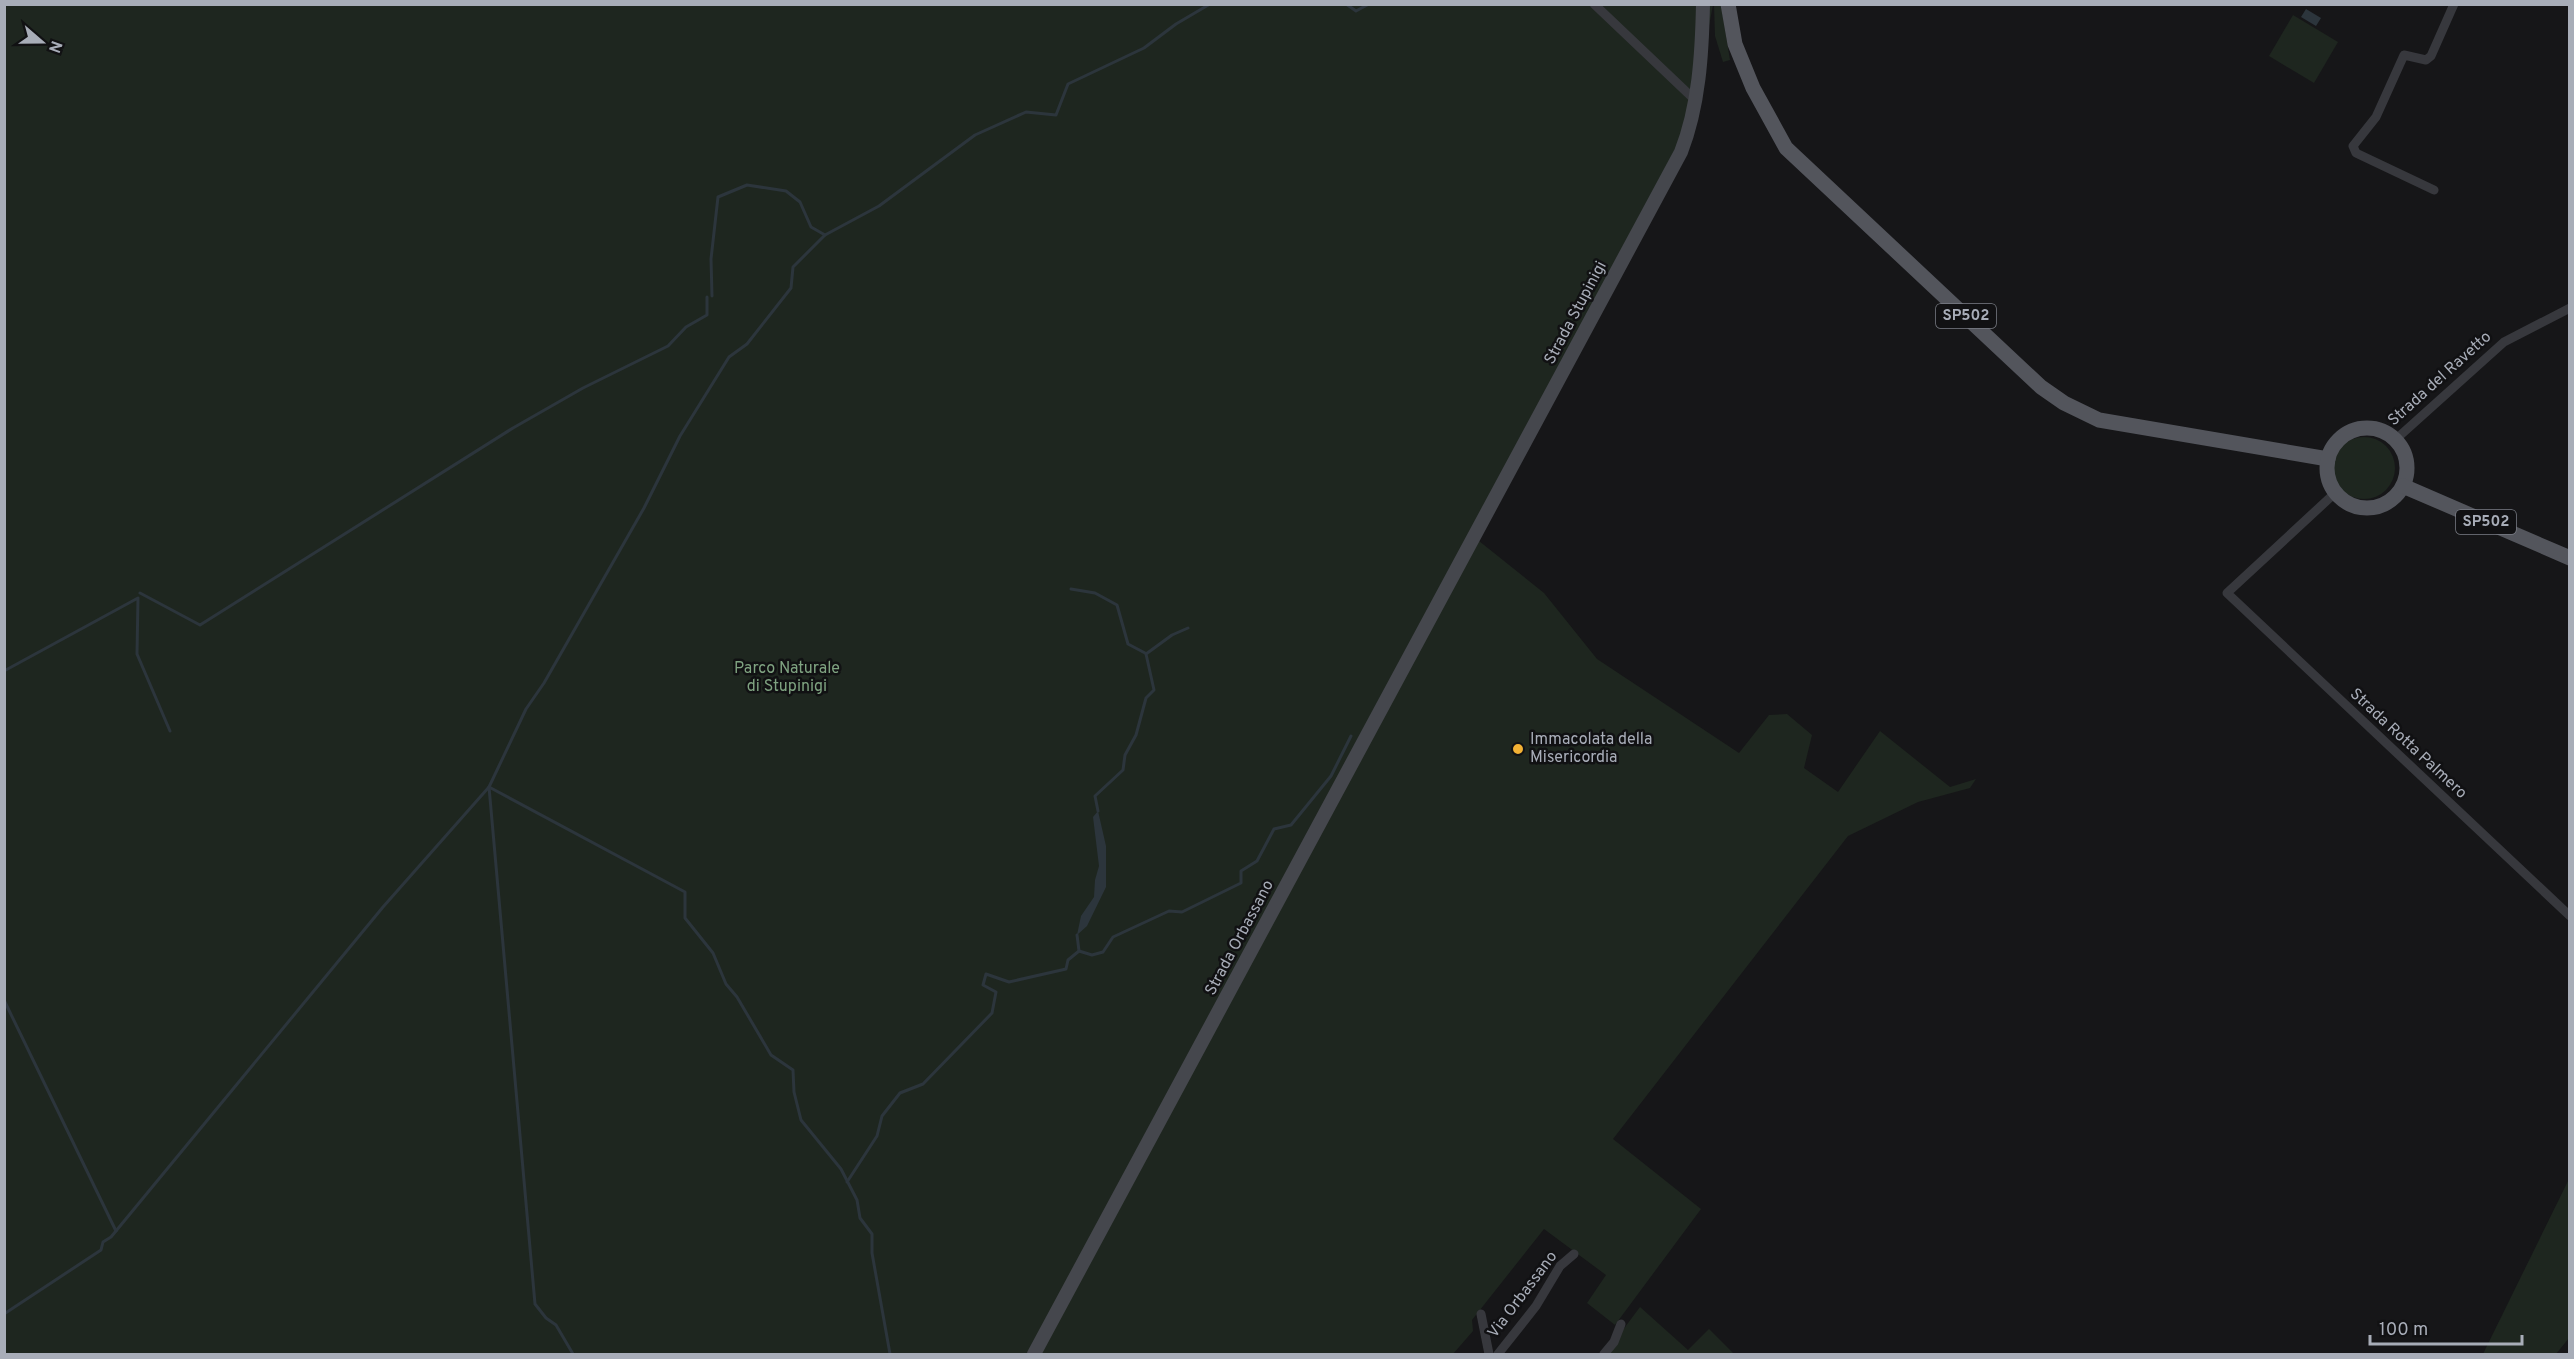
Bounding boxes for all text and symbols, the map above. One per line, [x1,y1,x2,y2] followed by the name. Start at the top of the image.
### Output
[12,12,72,72] north arrow
[43,38,66,55] text: N
[1540,258,1612,368] street label: Strada Stupinigi
[1936,304,1996,328] road number: SP502
[2384,327,2496,431] street label: Strada del Ravetto
[2456,510,2516,534] road number: SP502
[734,659,840,697] park label: Parco Naturale di Stupinigi
[2345,684,2471,804] street label: Strada Rotta Palmero
[1530,730,1652,768] place label: Immacolata della Misericordia
[1511,742,1525,756] marker: Immacolata della Misericordia
[1201,877,1279,999] street label: Strada Orbassano
[1484,1247,1562,1342] street label: Via Orbassano
[2370,1308,2522,1346] scale bar
[2379,1319,2428,1342] text: 100 m

